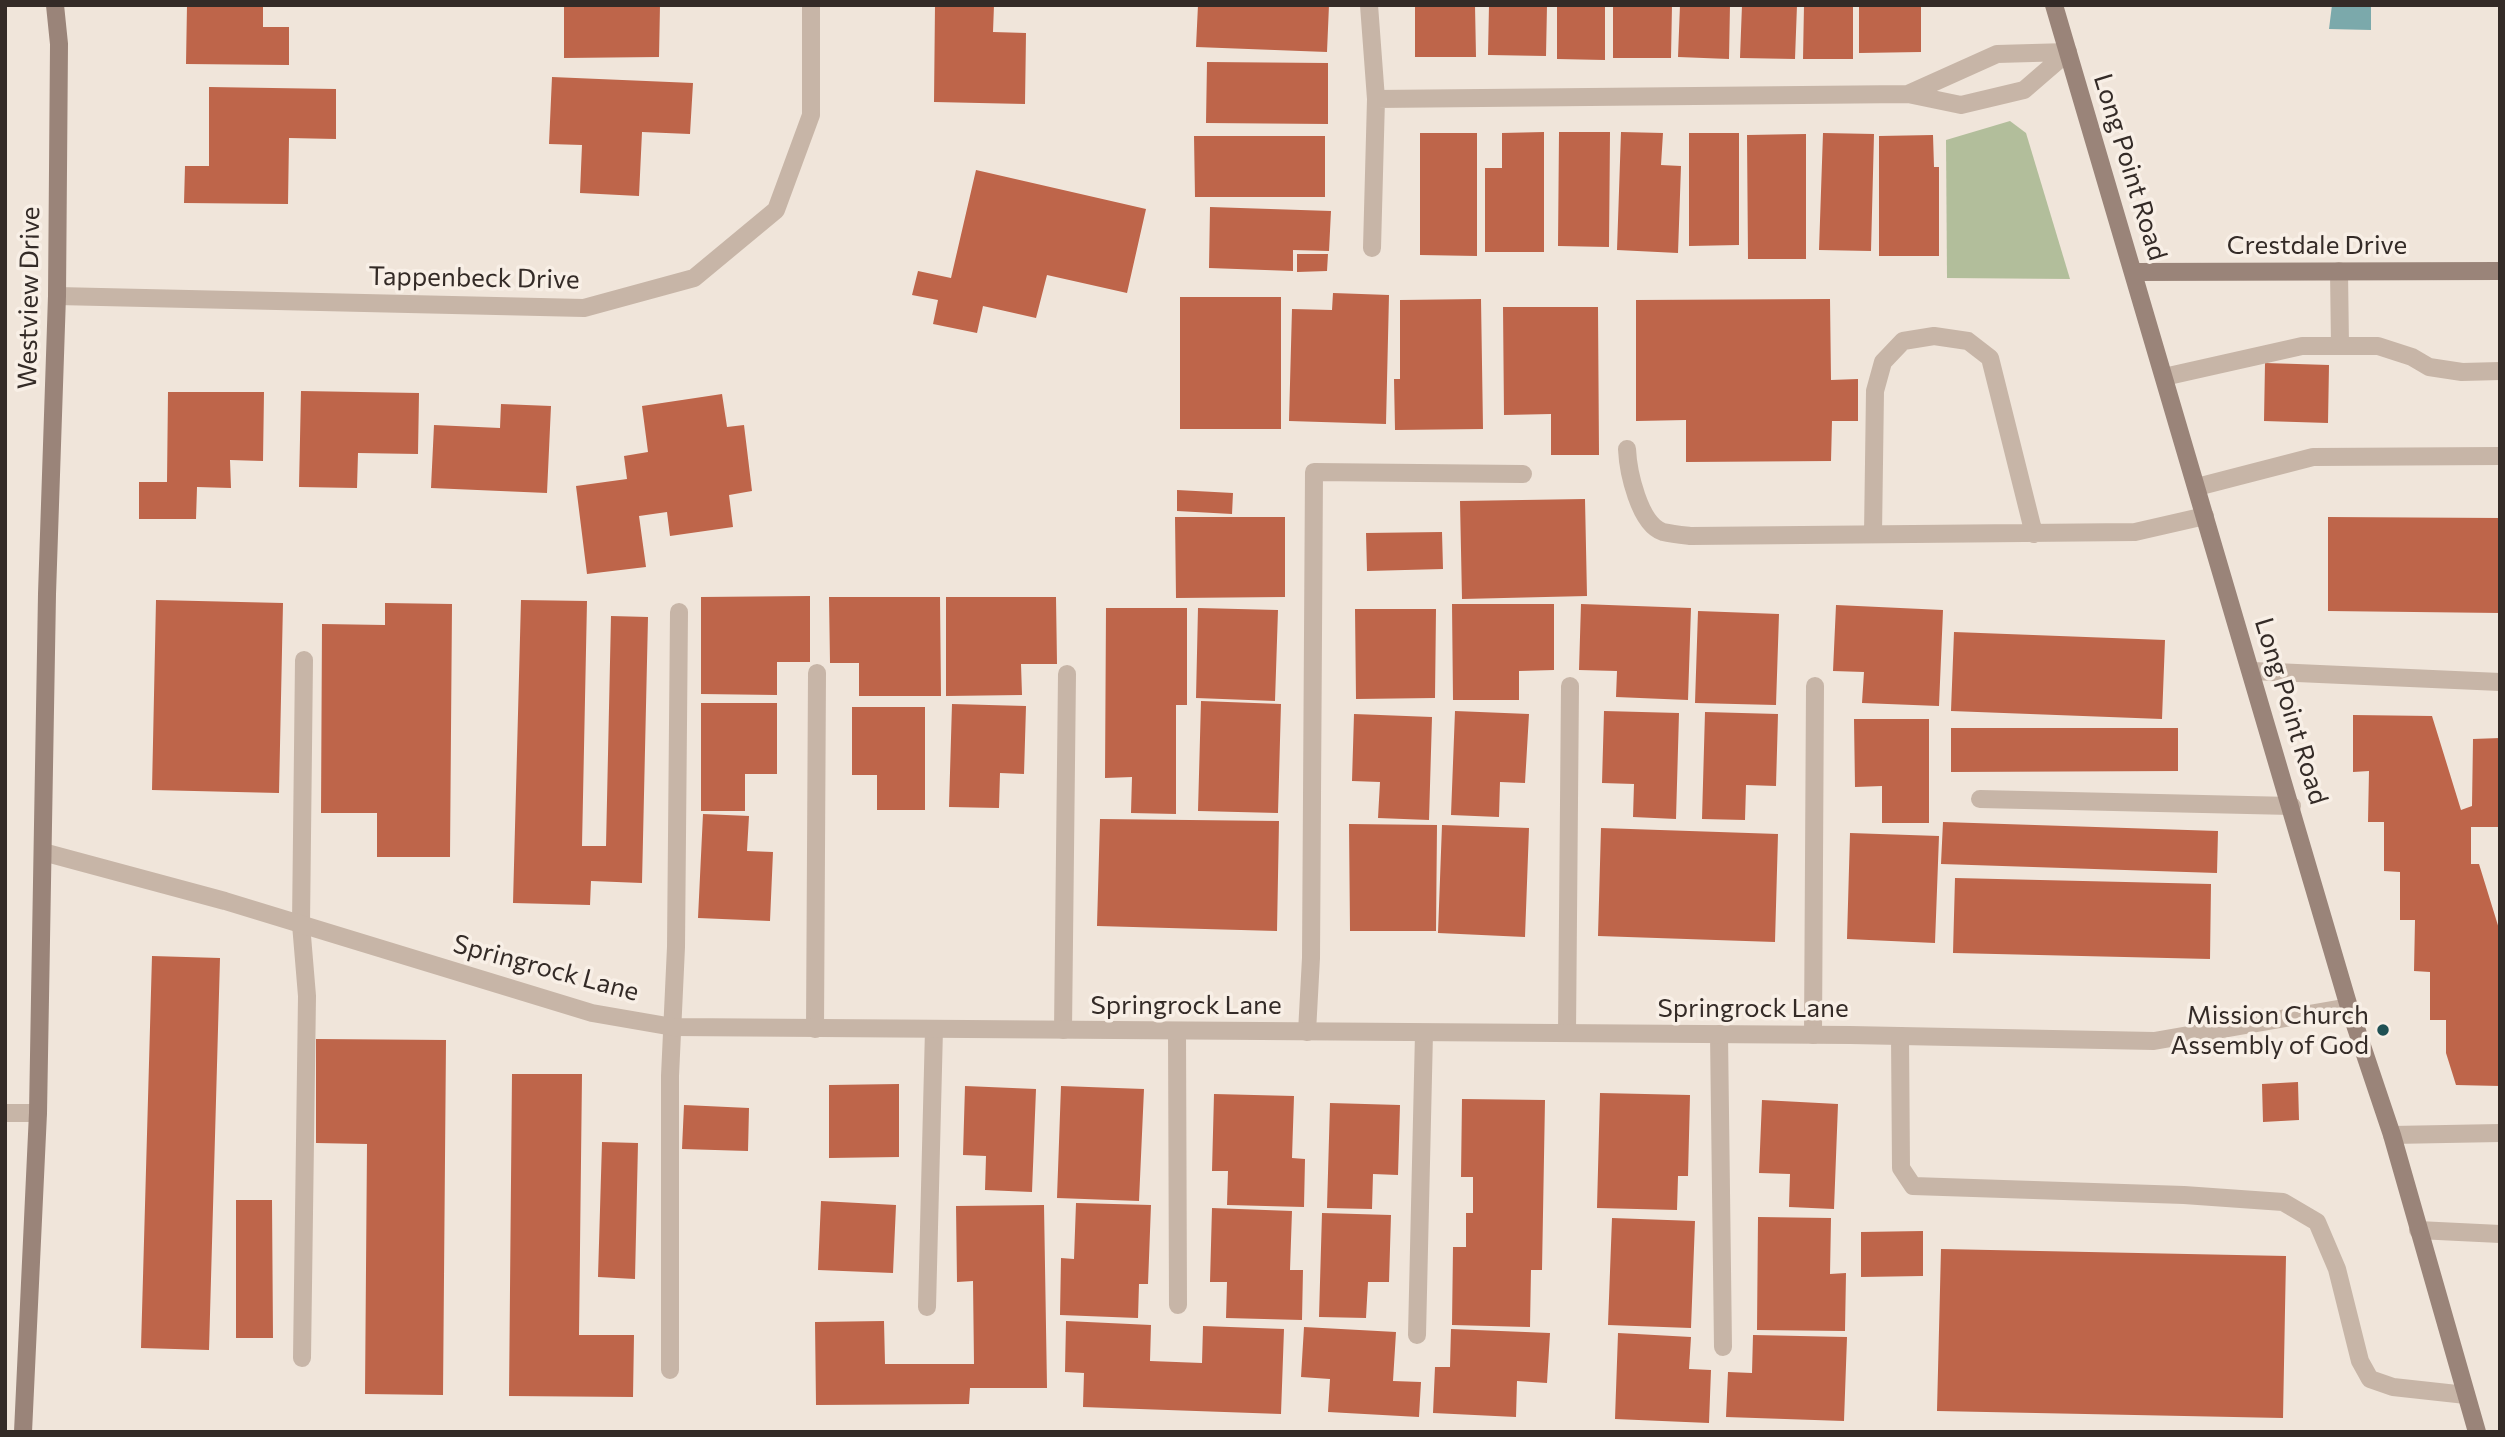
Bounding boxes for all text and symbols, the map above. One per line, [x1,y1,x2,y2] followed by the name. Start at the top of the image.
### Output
[2087,70,2173,264] street label: Long Point Road
[12,206,46,390] street label: Westview Drive
[2227,229,2407,261] street label: Crestdale Drive
[368,261,580,295] street label: Tappenbeck Drive
[2248,614,2334,808] street label: Long Point Road
[450,928,642,1008] street label: Springrock Lane
[1090,989,1282,1021] street label: Springrock Lane
[1657,992,1849,1024] street label: Springrock Lane
[2170,999,2369,1060] place label: Mission Church Assembly of God
[2375,1022,2391,1038] marker: Mission Church Assembly of God

